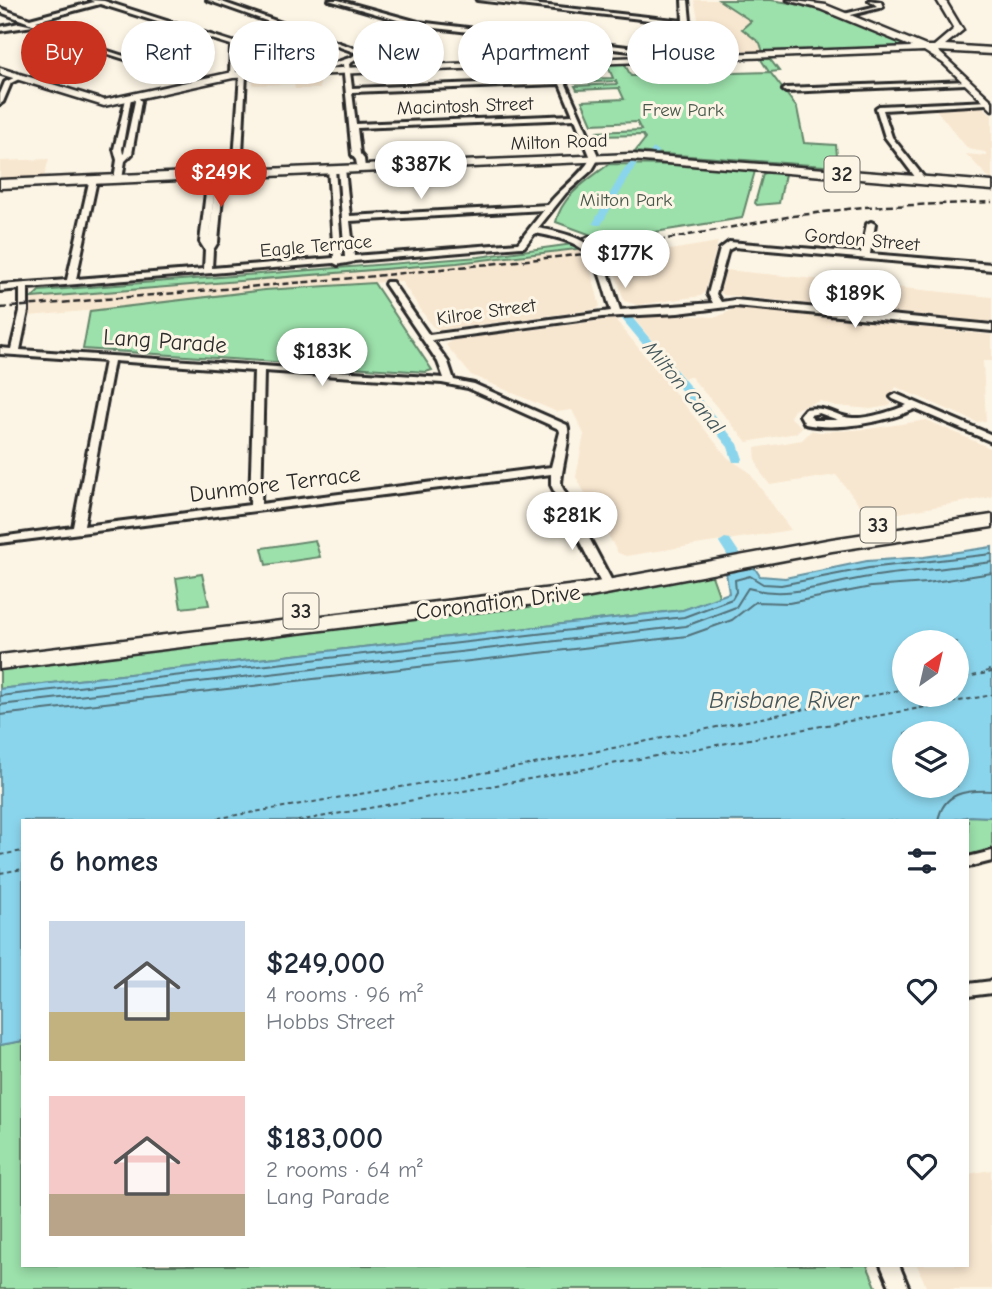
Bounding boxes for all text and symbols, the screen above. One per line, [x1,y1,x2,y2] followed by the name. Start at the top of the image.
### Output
[21,21,107,84] chip: Buy
[121,21,215,84] chip: Rent
[229,21,339,84] chip: Filters
[353,21,444,84] chip: New
[458,21,613,84] chip: Apartment
[627,21,739,84] chip: House
[396,93,534,119] street label: Macintosh Street
[642,99,725,121] park label: Frew Park
[510,129,608,155] street label: Milton Road
[372,142,470,201] pin: $387K
[172,150,270,209] pin: $249K
[391,150,451,177] text: $387K
[824,156,860,192] road number: 32
[191,158,251,185] text: $249K
[580,189,673,211] park label: Milton Park
[804,224,921,256] street label: Gordon Street
[259,230,373,262] street label: Eagle Terrace
[576,230,674,290] pin: $177K
[597,239,653,266] text: $177K
[806,270,904,330] pin: $189K
[825,279,885,306] text: $189K
[435,294,538,330] street label: Kilroe Street
[102,323,228,359] street label: Lang Parade
[273,328,371,388] pin: $183K
[638,335,730,439] water label: Milton Canal
[293,337,351,364] text: $183K
[188,460,362,508] street label: Dunmore Terrace
[523,492,621,552] pin: $281K
[542,501,602,528] text: $281K
[860,508,896,542] road number: 33
[414,579,582,625] street label: Coronation Drive
[284,594,318,628] road number: 33
[892,630,970,707] north arrow
[892,630,969,798] map controls
[709,686,860,714] water label: Brisbane River
[892,721,969,798] button: layers
[903,842,941,880] icon: filters
[49,844,158,879] text: 6 homes
[266,946,385,981] text: $249,000
[105,949,189,1033] icon: home
[903,972,941,1010] icon: heart
[266,981,423,1008] text: 4 rooms · 96 m²
[266,1008,394,1035] text: Hobbs Street
[266,1121,383,1156] text: $183,000
[105,1124,189,1208] icon: home
[903,1147,941,1185] icon: heart
[266,1156,423,1183] text: 2 rooms · 64 m²
[266,1183,390,1210] text: Lang Parade

